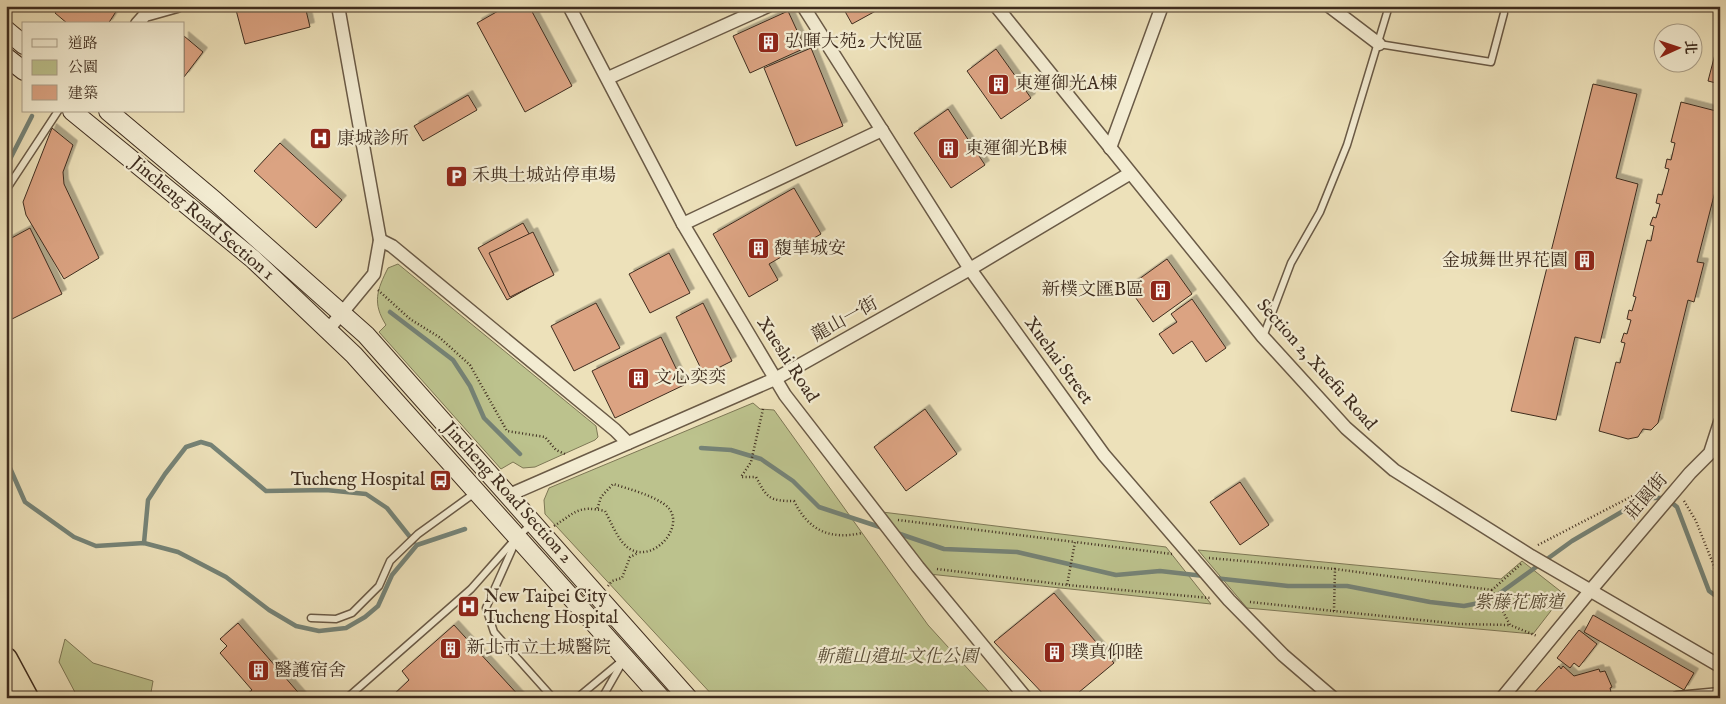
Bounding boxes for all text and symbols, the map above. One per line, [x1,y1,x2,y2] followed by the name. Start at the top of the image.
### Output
[22,22,185,112] legend
[1654,22,1704,72] north arrow
[757,30,781,54] building icon: 弘暉大苑2 大悅區
[785,31,923,54] place label: 弘暉大苑2 大悅區
[68,34,98,53] text: 道路
[1681,40,1699,55] text: 北
[68,58,98,77] text: 公園
[987,72,1011,96] building icon: 東運御光A棟
[1015,73,1117,96] place label: 東運御光A棟
[68,84,98,103] text: 建築
[309,127,333,151] hospital icon: 康城診所
[337,128,409,151] place label: 康城診所
[937,137,961,161] building icon: 東運御光B棟
[965,138,1067,161] place label: 東運御光B棟
[124,151,279,286] street label: Jincheng Road Section 1
[444,164,468,188] parking icon: 禾典土城站停車場
[472,165,616,188] place label: 禾典土城站停車場
[746,237,770,261] building icon: 馥華城安
[774,238,846,261] place label: 馥華城安
[1572,249,1596,273] building icon: 金城舞世界花園
[1442,250,1568,273] place label: 金城舞世界花園
[1148,278,1172,302] building icon: 新樸文匯B區
[1042,279,1144,302] place label: 新樸文匯B區
[808,292,882,348] street label: 龍山一街
[1251,295,1381,436] street label: Section 2, Xuefu Road
[751,313,823,407] street label: Xueshi Road
[1018,313,1098,409] street label: Xuehai Street
[626,366,650,390] building icon: 文心奕奕
[654,367,726,390] place label: 文心奕奕
[436,416,577,569] street label: Jincheng Road Section 2
[429,468,453,492] bus stop icon: Tucheng Hospital
[291,469,425,492] place label: Tucheng Hospital
[1621,469,1673,525] street label: 莊園街
[484,586,618,630] place label: New Taipei City Tucheng Hospital
[1474,592,1566,615] park label: 紫藤花廊道
[456,595,480,619] hospital icon: New Taipei City Tucheng Hospital
[439,636,463,660] building icon: 新北市立土城醫院
[467,637,611,660] place label: 新北市立土城醫院
[1043,641,1067,665] building icon: 璞真仰睦
[1071,642,1143,665] place label: 璞真仰睦
[816,646,981,669] park label: 斬龍山遺址文化公園
[246,659,270,683] building icon: 醫護宿舍
[274,660,346,683] place label: 醫護宿舍

